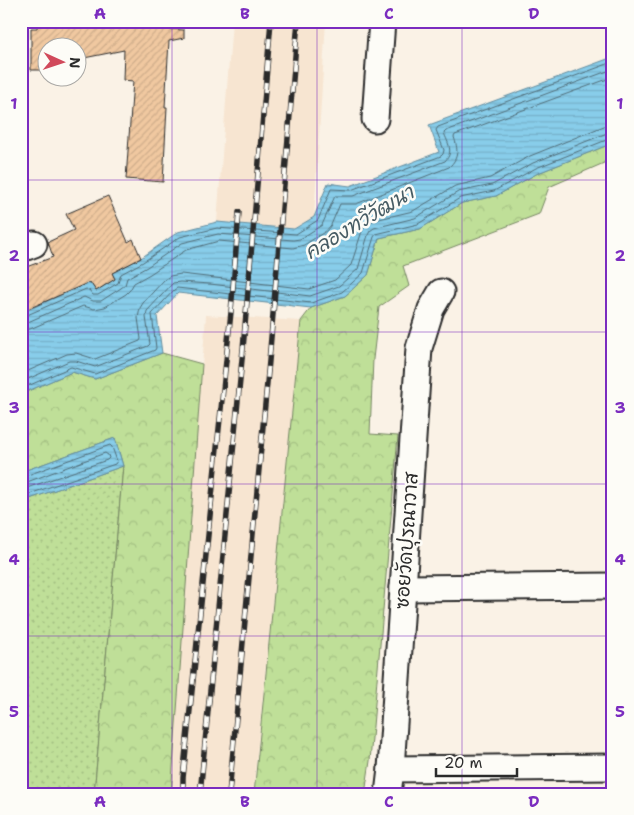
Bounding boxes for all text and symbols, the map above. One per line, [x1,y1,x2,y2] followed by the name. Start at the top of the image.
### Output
[94,3,106,24] text: A
[240,3,250,24] text: B
[384,3,394,24] text: C
[528,3,540,24] text: D
[38,38,88,88] north arrow
[66,57,84,69] text: N
[10,93,18,114] text: 1
[616,93,624,114] text: 1
[299,178,420,265] water label: คลองทวีวัฒนา
[8,245,20,266] text: 2
[614,245,626,266] text: 2
[8,397,20,418] text: 3
[614,397,626,418] text: 3
[389,471,426,610] street label: ซอยวัดปุรณาวาส
[8,549,20,570] text: 4
[614,549,626,570] text: 4
[9,701,19,722] text: 5
[615,701,625,722] text: 5
[436,745,518,777] scale bar
[444,753,483,773] text: 20 m
[94,791,106,812] text: A
[240,791,250,812] text: B
[384,791,394,812] text: C
[528,791,540,812] text: D

